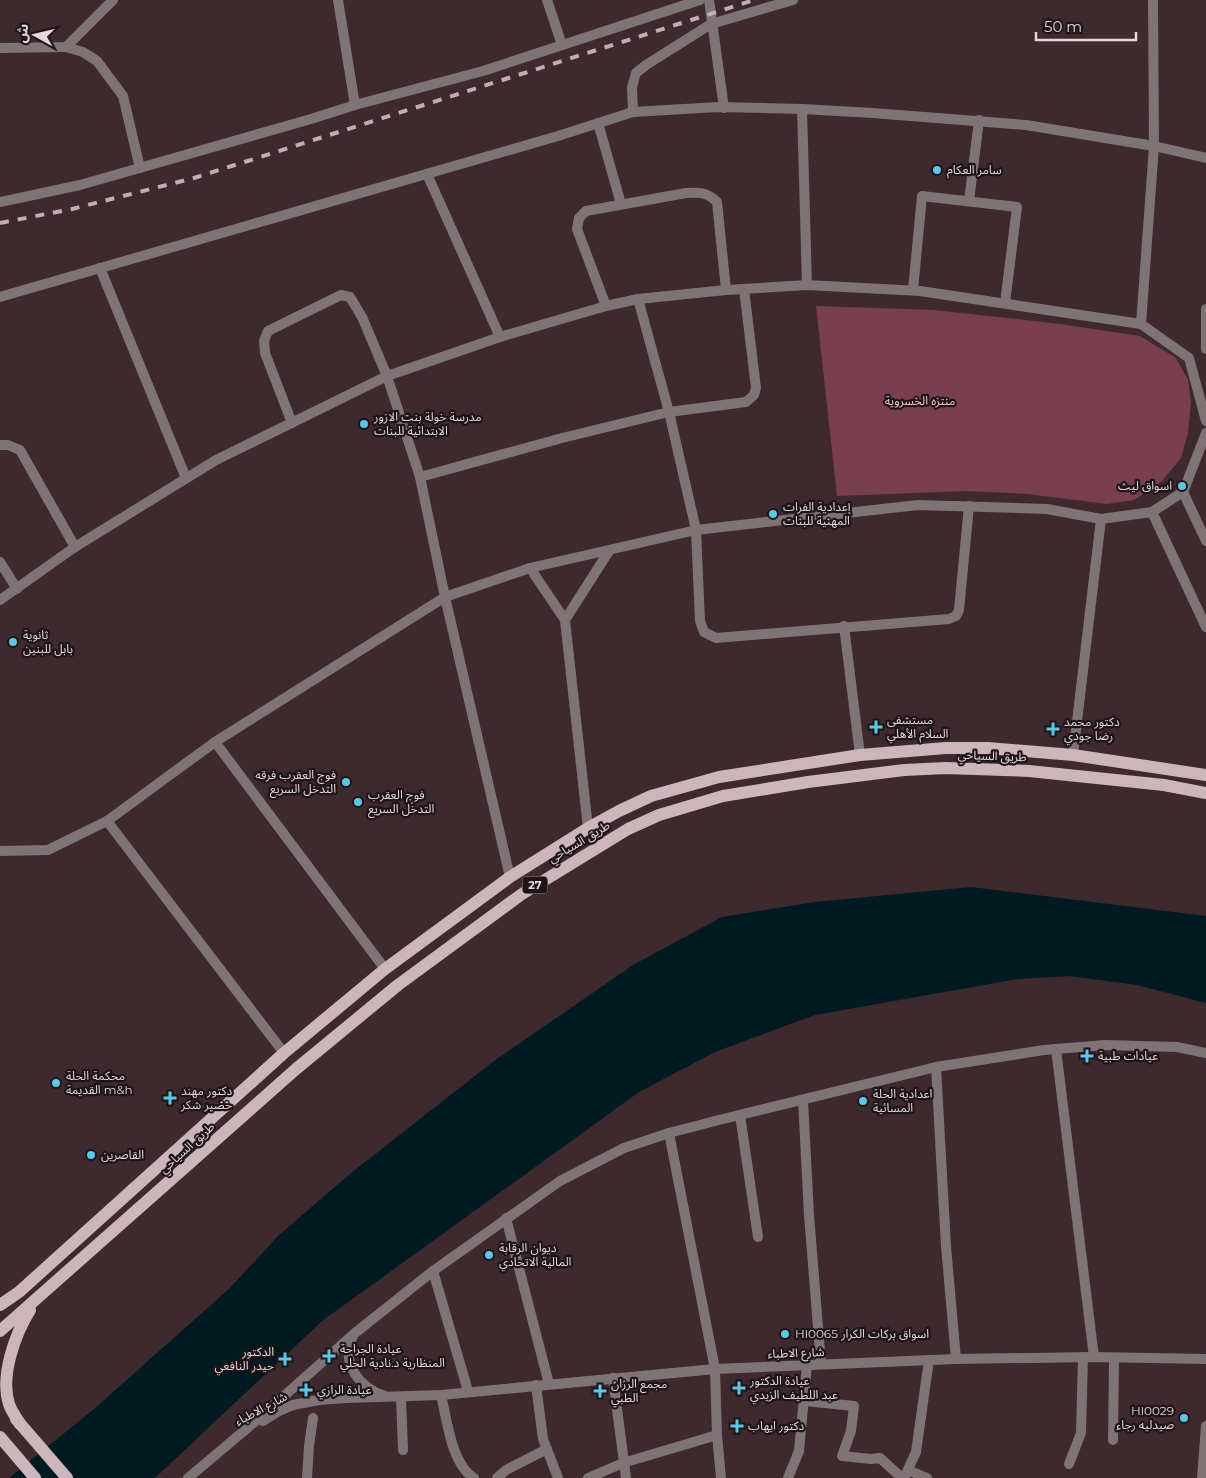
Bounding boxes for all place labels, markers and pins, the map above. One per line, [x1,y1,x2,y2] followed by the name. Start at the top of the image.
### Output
[947,162,1002,179] place label: سامر العكام
[931,164,943,176] marker: سامر العكام
[373,409,482,438] place label: مدرسة خولة بنت الازور الابتدائية للبنات
[358,418,370,430] marker: مدرسة خولة بنت الازور الابتدائية للبنات
[1118,478,1172,493] place label: اسواق ليث
[1176,480,1188,492] marker: اسواق ليث
[783,499,851,528] place label: إعدادية الفرات المهنية للبنات
[767,508,779,520] marker: إعدادية الفرات المهنية للبنات
[23,627,73,656] place label: ثانوية بابل للبنين
[7,636,19,648] marker: ثانوية بابل للبنين
[887,712,949,744] place label: مستشفى السلام الأهلي
[1064,714,1120,746] place label: دكتور محمد رضا جودي
[869,720,883,734] marker: مستشفى السلام الأهلي
[1046,722,1060,736] marker: دكتور محمد رضا جودي
[255,767,336,798] place label: فوج العقرب فرقه التدخل السريع
[340,776,352,788] marker: فوج العقرب فرقه التدخل السريع
[368,787,434,818] place label: فوج العقرب التدخل السريع
[352,796,364,808] marker: فوج العقرب التدخل السريع
[1098,1048,1158,1063] place label: عيادات طبية
[1080,1049,1094,1063] marker: عيادات طبية
[66,1068,133,1097] place label: محكمة الحلة القديمة m&h
[50,1077,62,1089] marker: محكمة الحلة القديمة m&h
[180,1083,233,1112] place label: دكتور مهند خضير شكر
[873,1086,933,1115] place label: اعدادية الحلة المسائية
[163,1091,177,1105] marker: دكتور مهند خضير شكر
[857,1095,869,1107] marker: اعدادية الحلة المسائية
[101,1147,144,1162] place label: القاصرين
[85,1149,97,1161] marker: القاصرين
[499,1240,572,1272] place label: ديوان الرقابة المالية الاتحادي
[483,1249,495,1261] marker: ديوان الرقابة المالية الاتحادي
[795,1326,929,1341] place label: Hl0065 اسواق بركات الكرار
[779,1328,791,1340] marker: Hl0065 اسواق بركات الكرار
[340,1341,445,1373] place label: عيادة الجراحة المنظارية د.نادية الحلي
[214,1344,274,1376] place label: الدكتور حيدر النافعي
[322,1349,336,1363] marker: عيادة الجراحة المنظارية د.نادية الحلي
[278,1352,292,1366] marker: الدكتور حيدر النافعي
[749,1373,838,1405] place label: عيادة الدكتور عبد اللطيف الزيدي
[611,1376,667,1408] place label: مجمع الرزان الطبي
[732,1381,746,1395] marker: عيادة الدكتور عبد اللطيف الزيدي
[317,1382,372,1400] place label: عيادة الرازي
[299,1383,313,1397] marker: عيادة الرازي
[593,1384,607,1398] marker: مجمع الرزان الطبي
[1116,1403,1174,1432] place label: Hl0029 صيدليه رجاء
[1178,1412,1190,1424] marker: Hl0029 صيدليه رجاء
[748,1418,805,1433] place label: دكتور ايهاب
[730,1419,744,1433] marker: دكتور ايهاب

